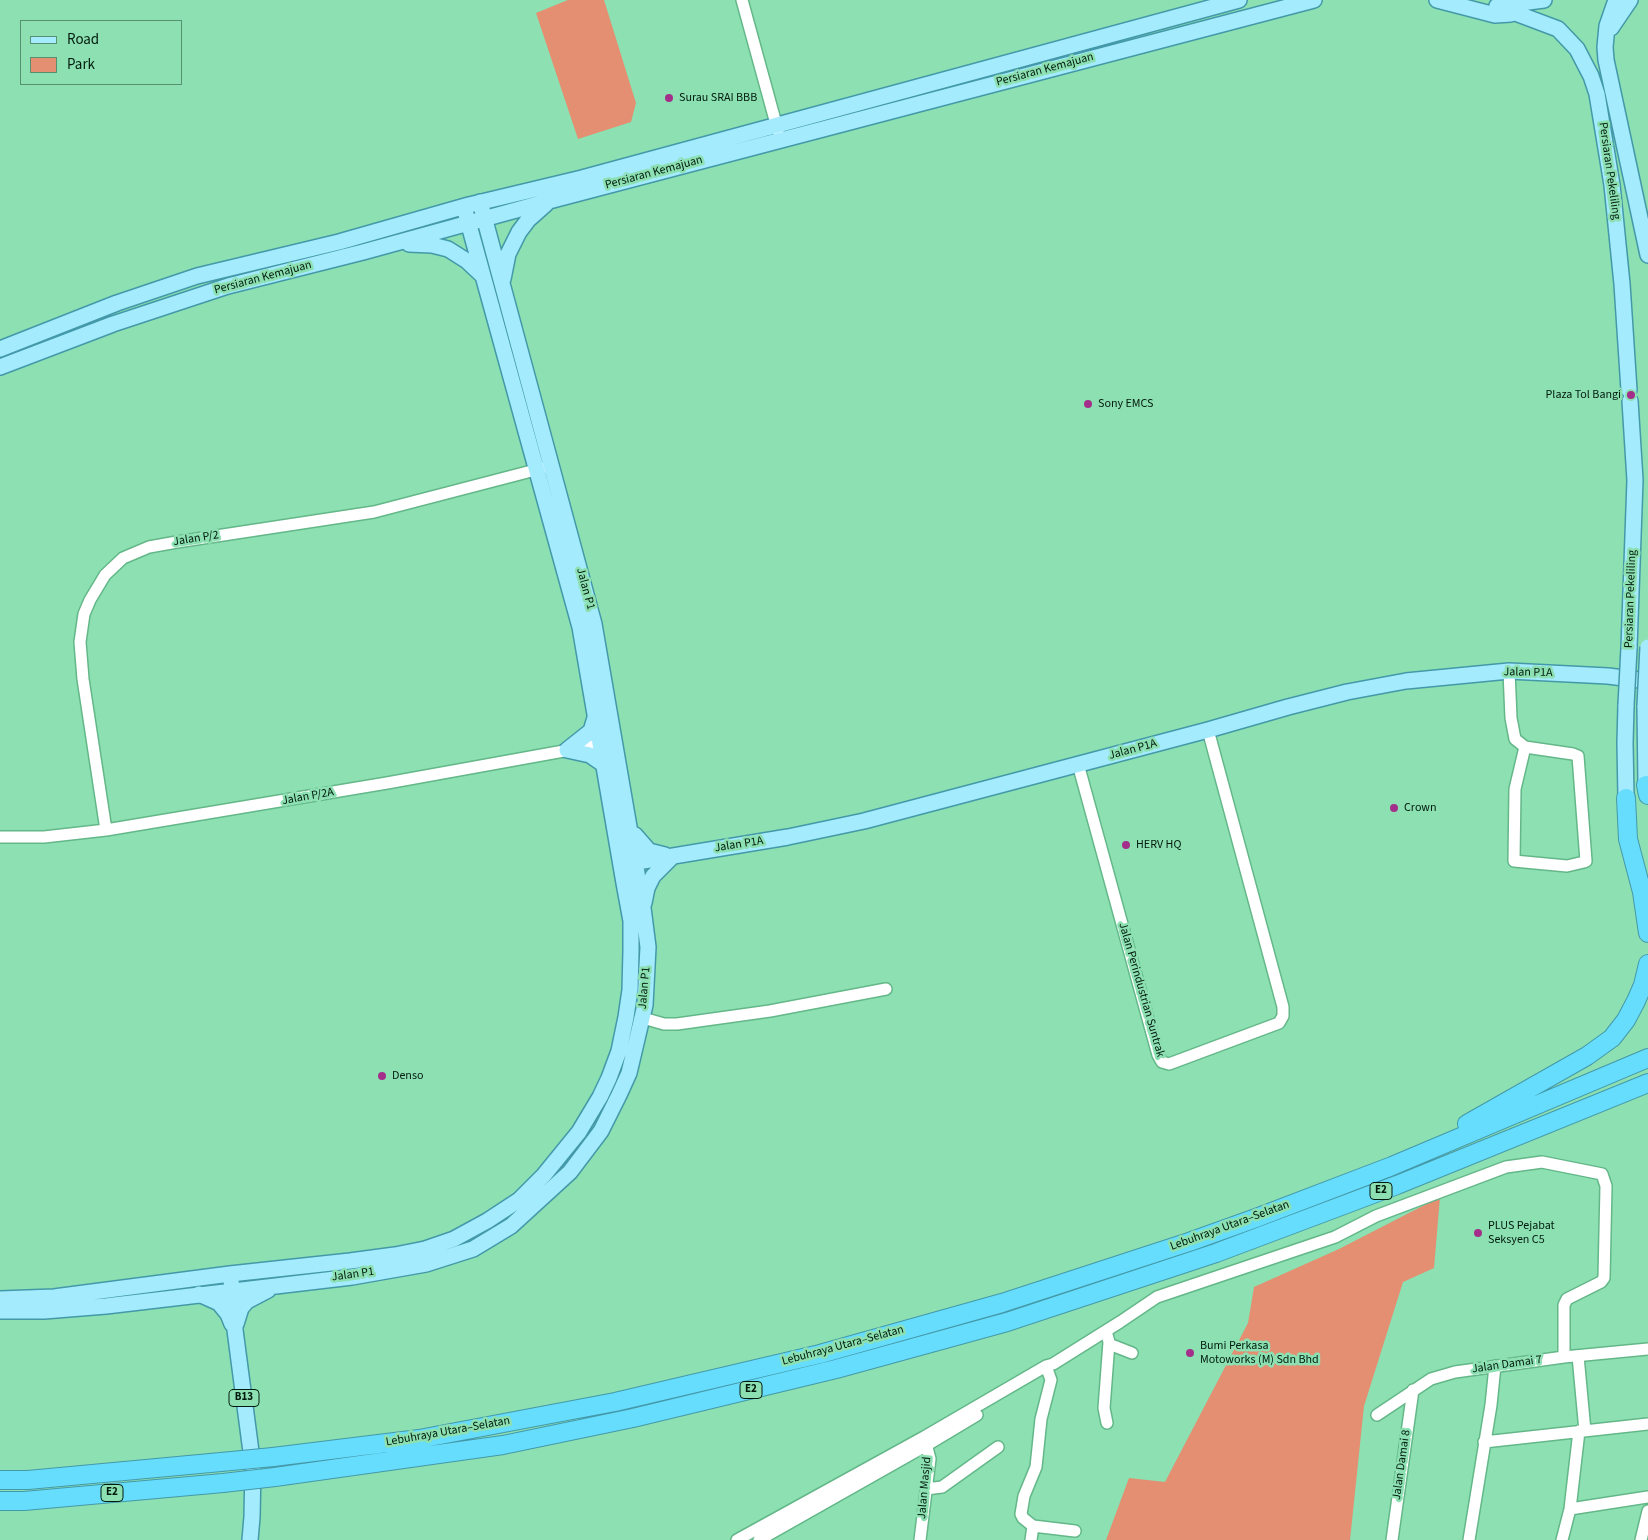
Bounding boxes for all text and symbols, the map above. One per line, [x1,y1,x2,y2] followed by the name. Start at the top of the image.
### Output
[20,20,182,85] legend
[67,29,99,50] text: Road
[995,50,1095,90] street label: Persiaran Kemajuan
[67,54,95,75] text: Park
[679,91,757,105] place label: Surau SRAI BBB
[663,92,675,104] marker: Surau SRAI BBB
[1595,121,1623,221] street label: Persiaran Pekeliling
[604,153,704,193] street label: Persiaran Kemajuan
[213,258,313,298] street label: Persiaran Kemajuan
[1546,388,1621,402] place label: Plaza Tol Bangi
[1625,389,1637,401] marker: Plaza Tol Bangi
[1098,397,1154,411] place label: Sony EMCS
[1082,398,1094,410] marker: Sony EMCS
[172,528,220,550] street label: Jalan P/2
[1622,550,1640,648] street label: Persiaran Pekeliling
[573,567,597,611] street label: Jalan P1
[1503,665,1553,681] street label: Jalan P1A
[1107,737,1159,763] street label: Jalan P1A
[281,785,335,809] street label: Jalan P/2A
[1404,801,1437,815] place label: Crown
[1388,802,1400,814] marker: Crown
[714,834,764,856] street label: Jalan P1A
[1136,838,1181,852] place label: HERV HQ
[1120,839,1132,851] marker: HERV HQ
[1115,921,1167,1059] street label: Jalan Perindustrian Suntrak
[636,966,654,1010] street label: Jalan P1
[392,1069,423,1083] place label: Denso
[376,1070,388,1082] marker: Denso
[1370,1182,1392,1200] road number: E2
[1168,1198,1292,1254] street label: Lebuhraya Utara–Selatan
[1488,1219,1555,1247] place label: PLUS Pejabat Seksyen C5
[1472,1227,1484,1239] marker: PLUS Pejabat Seksyen C5
[331,1265,375,1285] street label: Jalan P1
[780,1323,906,1369] street label: Lebuhraya Utara–Selatan
[1200,1339,1319,1367] place label: Bumi Perkasa Motoworks (M) Sdn Bhd
[1184,1347,1196,1359] marker: Bumi Perkasa Motoworks (M) Sdn Bhd
[1471,1353,1543,1377] street label: Jalan Damai 7
[740,1382,762,1398] road number: E2
[229,1390,259,1406] road number: B13
[385,1414,511,1450] street label: Lebuhraya Utara–Selatan
[1390,1429,1414,1501] street label: Jalan Damai 8
[915,1456,935,1520] street label: Jalan Masjid
[101,1485,123,1502] road number: E2

